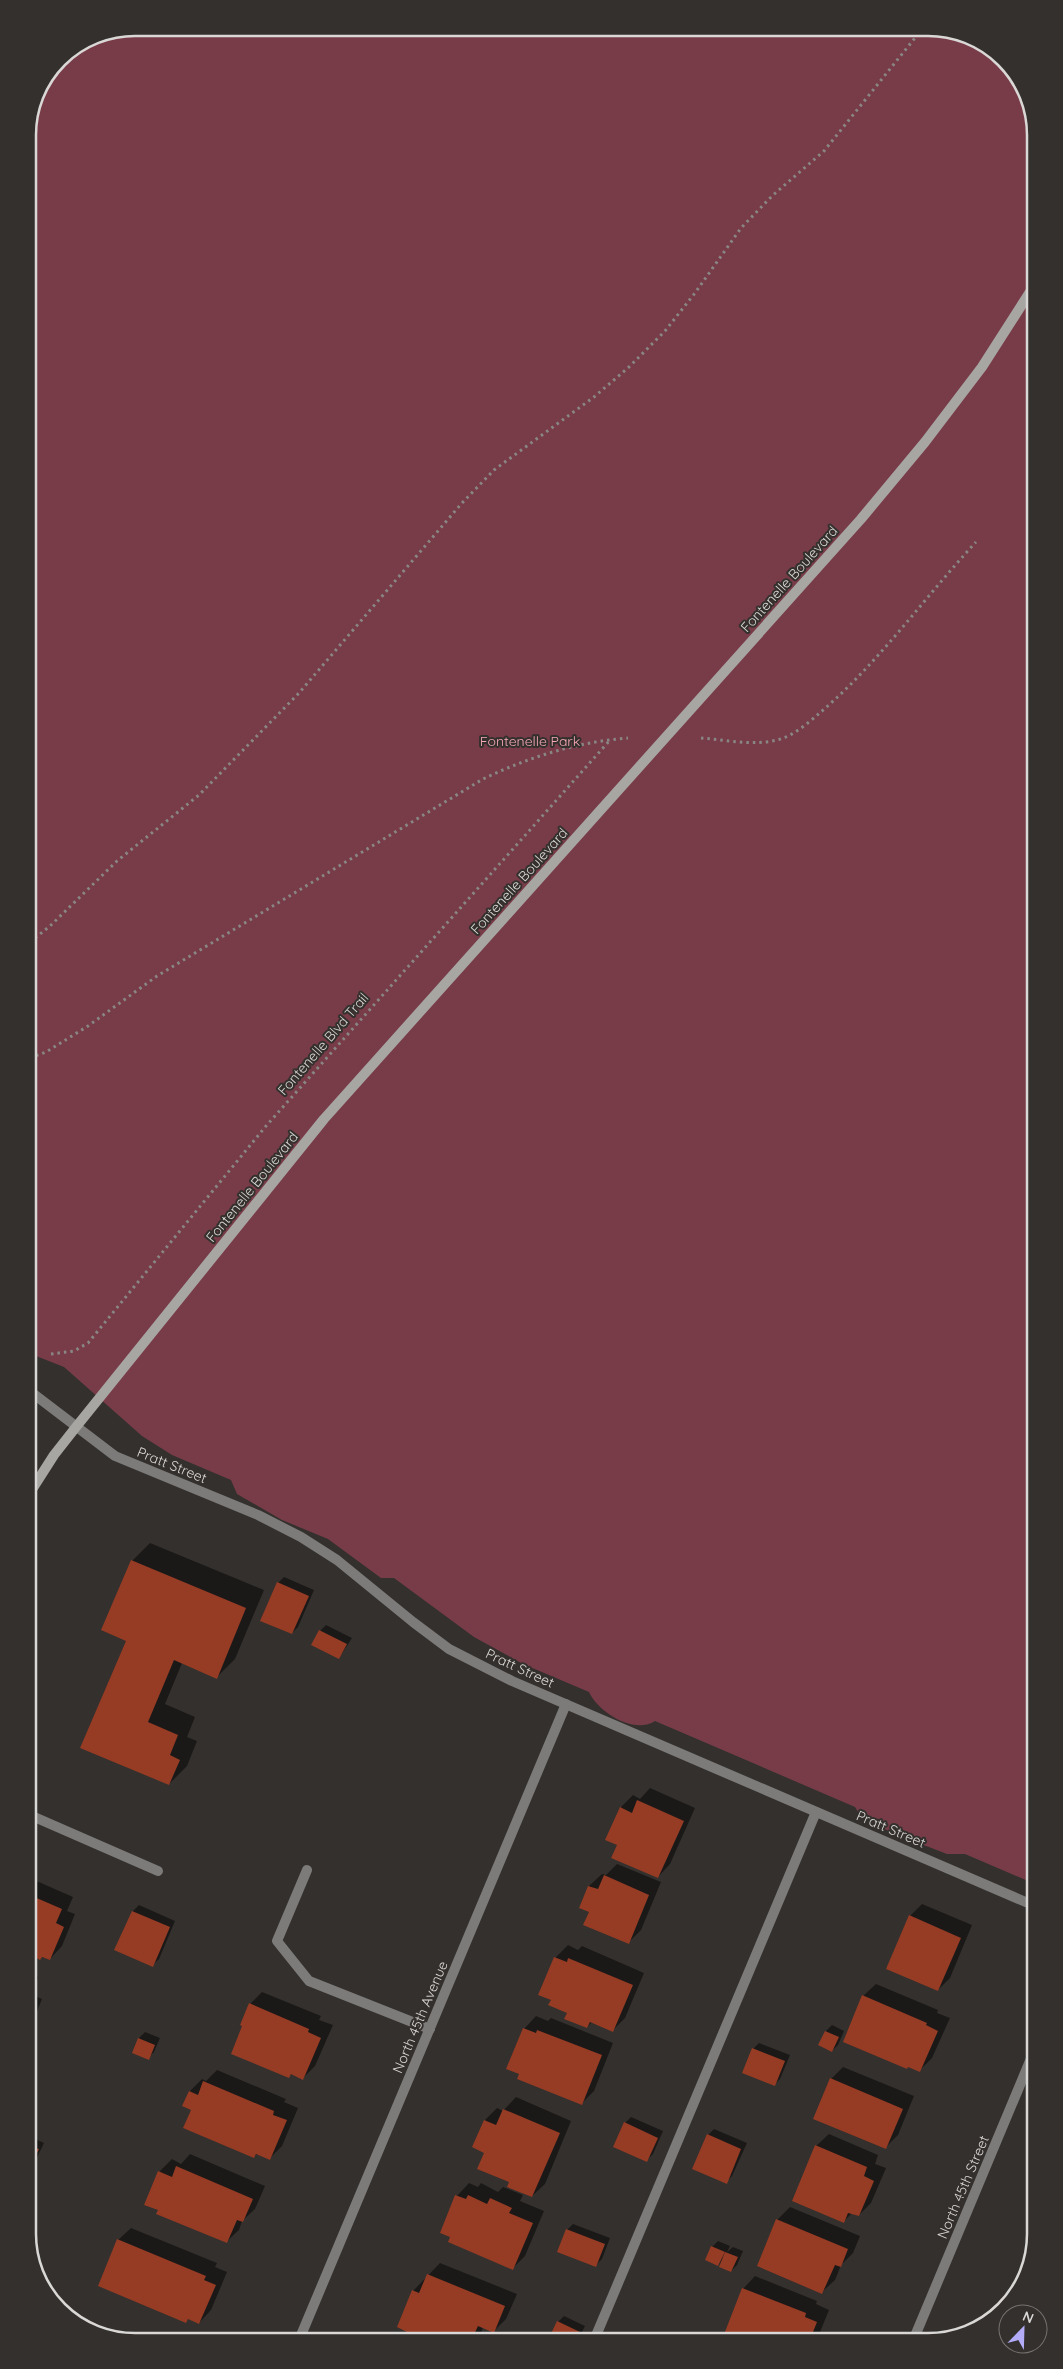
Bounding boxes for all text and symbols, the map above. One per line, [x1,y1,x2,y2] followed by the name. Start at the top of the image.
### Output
[737,522,841,636] street label: Fontenelle Boulevard
[480,732,580,750] park label: Fontenelle Park
[467,824,571,938] street label: Fontenelle Boulevard
[274,989,372,1099] street label: Fontenelle Blvd Trail
[202,1128,302,1246] street label: Fontenelle Boulevard
[134,1443,210,1487] street label: Pratt Street
[483,1644,557,1692] street label: Pratt Street
[854,1806,929,1852] street label: Pratt Street
[388,1958,452,2076] street label: North 45th Avenue
[933,2132,993,2241] street label: North 45th Street
[998,2304,1048,2354] north arrow
[1020,2307,1036,2327] text: N

